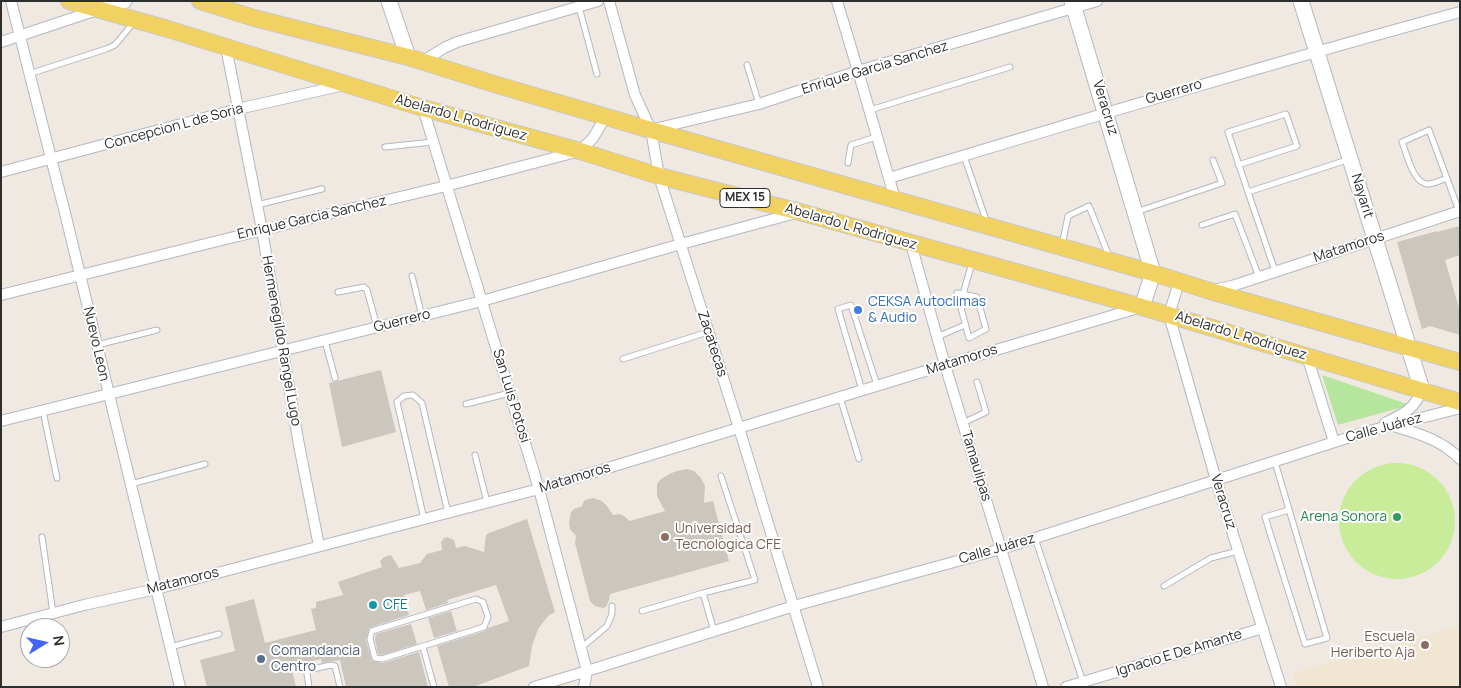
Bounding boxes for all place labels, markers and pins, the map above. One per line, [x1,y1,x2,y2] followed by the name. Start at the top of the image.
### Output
[868,294,986,326] place label: CEKSA Autoclimas & Audio
[852,304,864,316] marker: CEKSA Autoclimas & Audio
[1300,509,1387,525] place label: Arena Sonora
[1391,511,1403,523] marker: Arena Sonora
[675,521,781,554] place label: Universidad Tecnologica CFE
[659,531,671,543] marker: Universidad Tecnologica CFE
[383,597,408,613] place label: CFE
[367,599,379,611] marker: CFE
[1331,629,1415,662] place label: Escuela Heriberto Aja
[1419,639,1431,651] marker: Escuela Heriberto Aja
[271,643,360,676] place label: Comandancia Centro
[255,653,267,665] marker: Comandancia Centro

